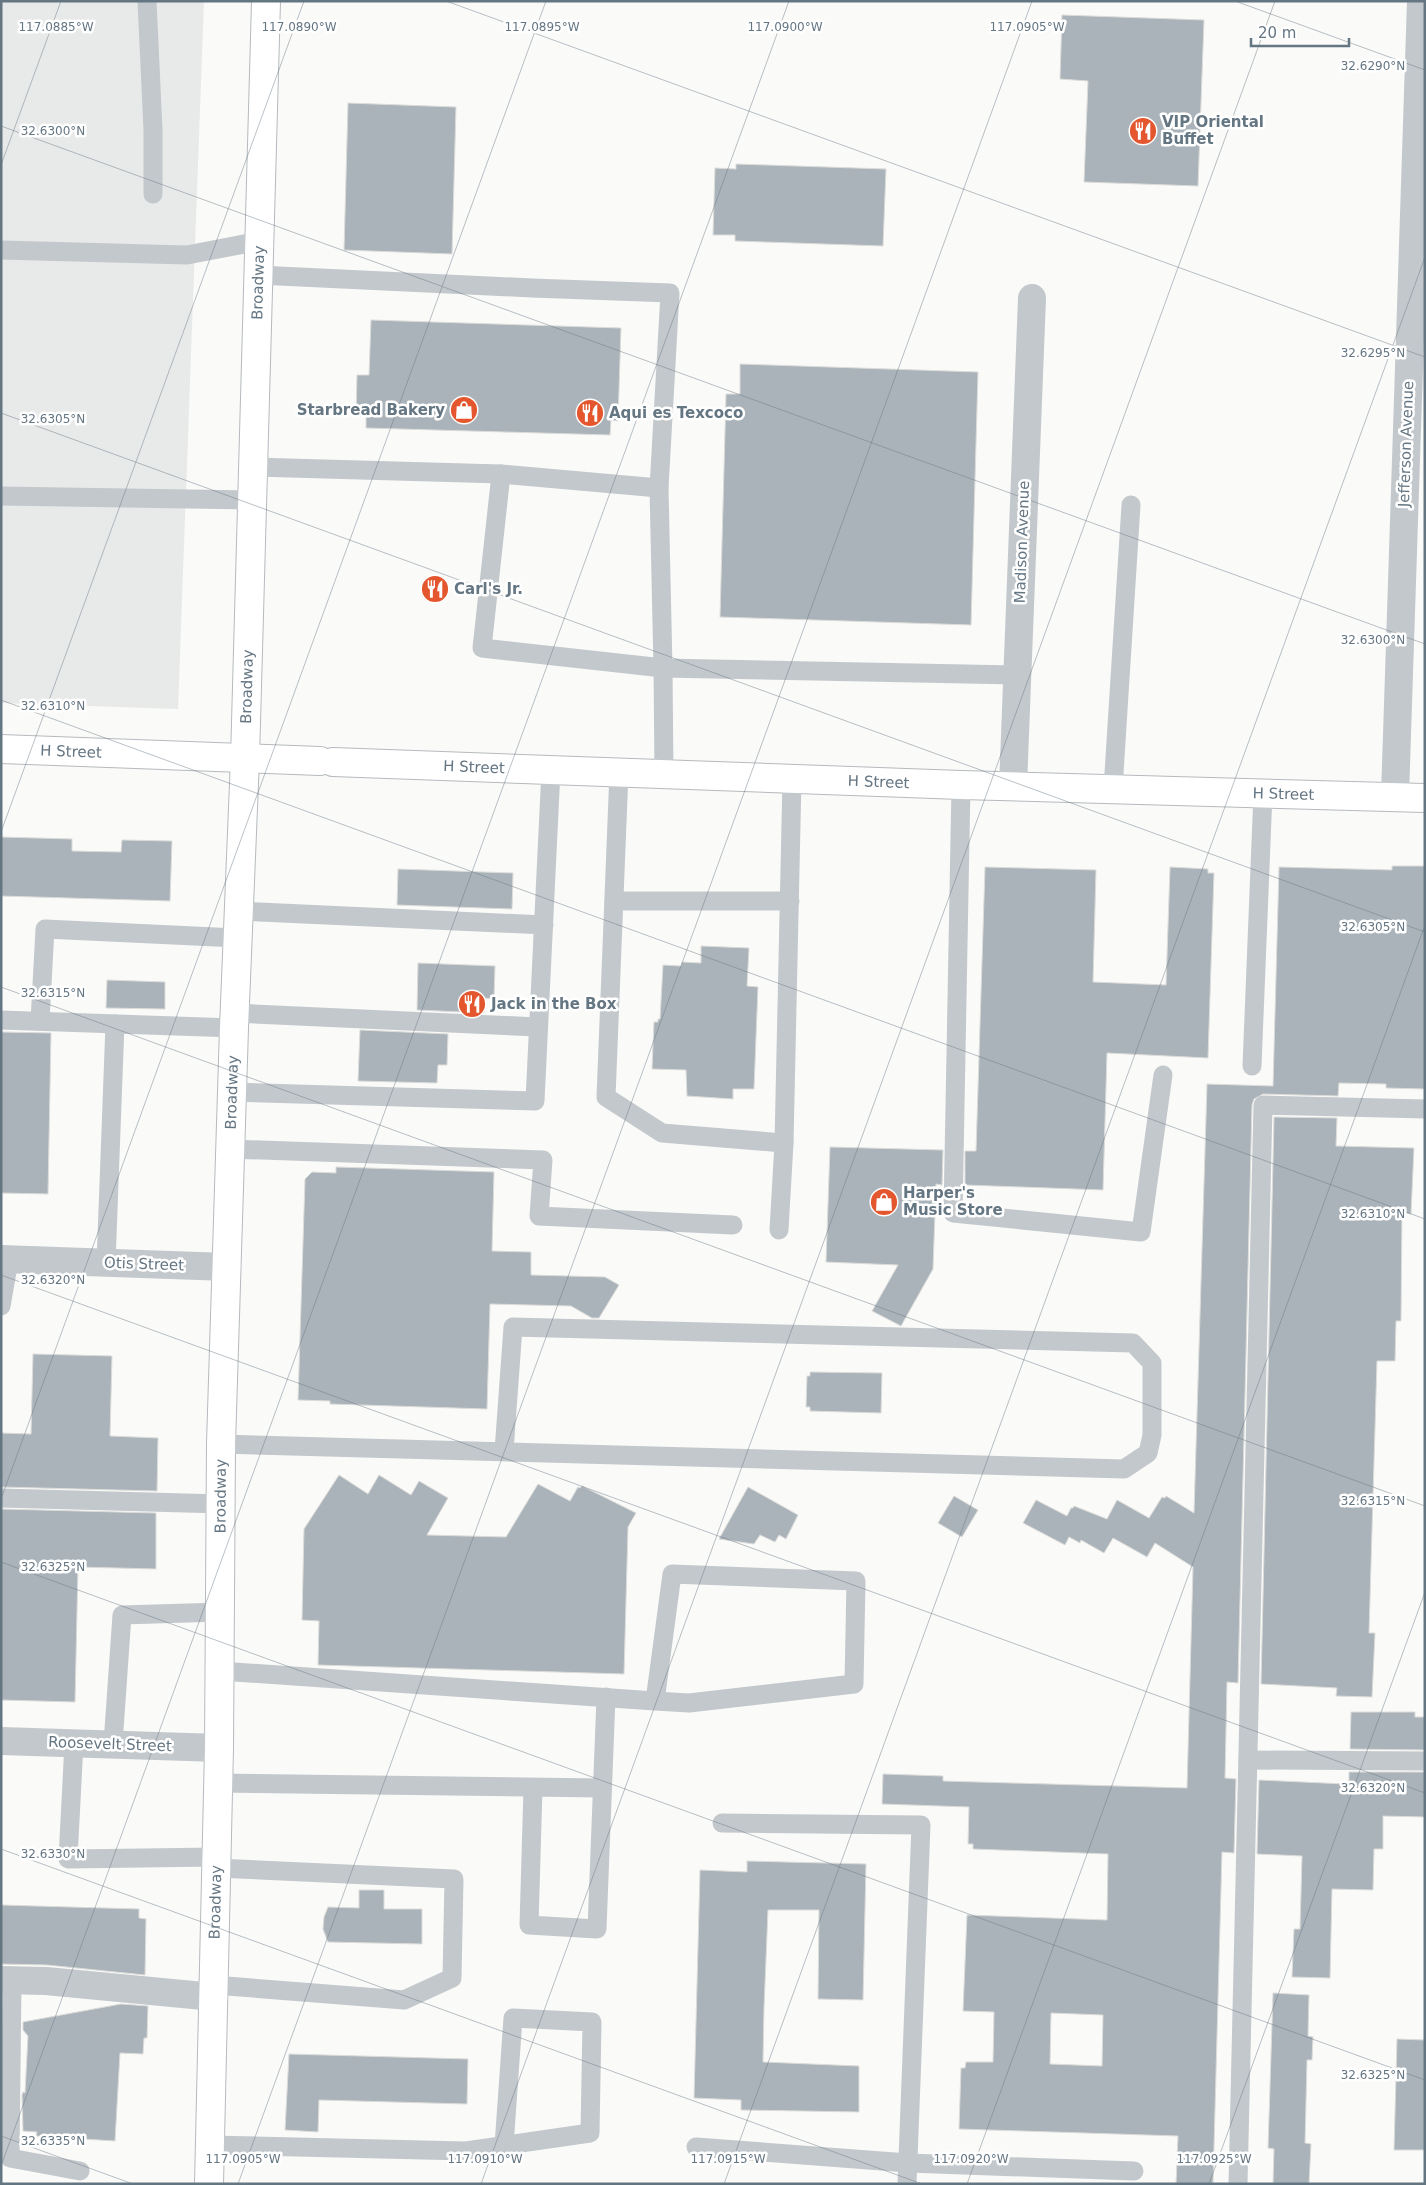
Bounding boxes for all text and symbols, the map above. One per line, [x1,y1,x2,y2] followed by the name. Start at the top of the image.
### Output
[1251,15,1348,47] scale bar
[18,20,94,34] text: 117.0885°W
[261,20,337,34] text: 117.0890°W
[504,20,580,34] text: 117.0895°W
[747,20,823,34] text: 117.0900°W
[989,20,1065,34] text: 117.0905°W
[1258,24,1296,42] text: 20 m
[1341,59,1405,73] text: 32.6290°N
[1162,113,1264,148] place label: VIP Oriental Buffet
[1128,116,1158,146] restaurant icon: VIP Oriental Buffet
[21,124,85,138] text: 32.6300°N
[248,245,268,320] street label: Broadway
[1341,346,1405,360] text: 32.6295°N
[1395,381,1417,508] street label: Jefferson Avenue
[449,395,479,425] shop icon: Starbread Bakery
[575,398,605,428] restaurant icon: Aqui es Texcoco
[297,401,445,419] place label: Starbread Bakery
[609,404,743,422] place label: Aqui es Texcoco
[21,412,85,426] text: 32.6305°N
[1011,480,1033,604] street label: Madison Avenue
[420,574,450,604] restaurant icon: Carl's Jr.
[454,580,523,598] place label: Carl's Jr.
[1341,633,1405,647] text: 32.6300°N
[237,649,257,724] street label: Broadway
[21,699,85,713] text: 32.6310°N
[40,741,102,762] street label: H Street
[443,757,505,777] street label: H Street
[847,772,910,792] street label: H Street
[1252,784,1315,804] street label: H Street
[1341,920,1405,934] text: 32.6305°N
[21,986,85,1000] text: 32.6315°N
[457,989,487,1019] restaurant icon: Jack in the Box
[490,995,617,1013] place label: Jack in the Box
[222,1055,242,1130] street label: Broadway
[903,1184,1003,1219] place label: Harper's Music Store
[869,1187,899,1217] shop icon: Harper's Music Store
[1341,1207,1405,1221] text: 32.6310°N
[104,1254,184,1274] street label: Otis Street
[21,1273,85,1287] text: 32.6320°N
[211,1459,230,1533] street label: Broadway
[1341,1494,1405,1508] text: 32.6315°N
[21,1560,85,1574] text: 32.6325°N
[48,1733,172,1755] street label: Roosevelt Street
[1341,1781,1405,1795] text: 32.6320°N
[21,1847,85,1861] text: 32.6330°N
[206,1865,225,1939] street label: Broadway
[1341,2068,1405,2082] text: 32.6325°N
[21,2134,85,2148] text: 32.6335°N
[205,2152,281,2166] text: 117.0905°W
[447,2152,523,2166] text: 117.0910°W
[690,2152,766,2166] text: 117.0915°W
[933,2152,1009,2166] text: 117.0920°W
[1176,2152,1252,2166] text: 117.0925°W

